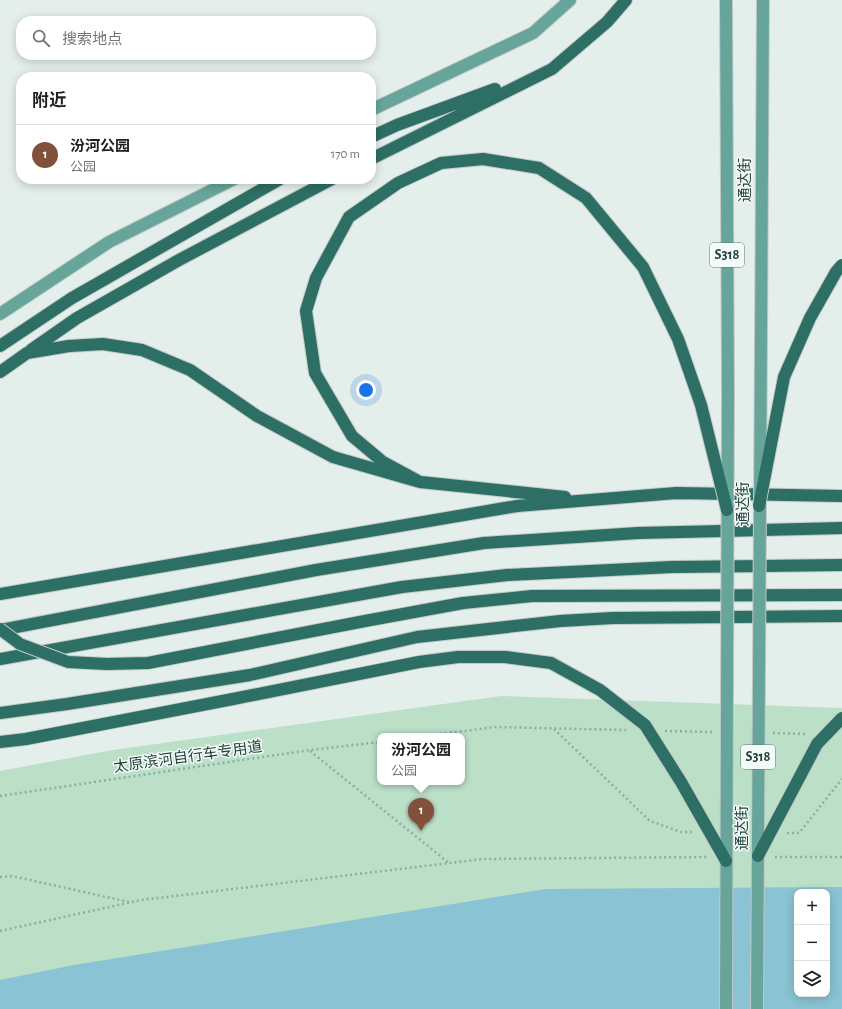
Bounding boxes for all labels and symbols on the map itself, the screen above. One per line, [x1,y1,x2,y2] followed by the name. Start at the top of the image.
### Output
[737,157,753,203] street label: 通达街
[710,243,744,267] road number: S318
[356,380,376,400] your location
[735,481,751,527] street label: 通达街
[113,738,263,775] street label: 太原滨河自行车专用道
[741,745,775,769] road number: S318
[408,798,434,831] pin: 1
[734,805,750,851] street label: 通达街

